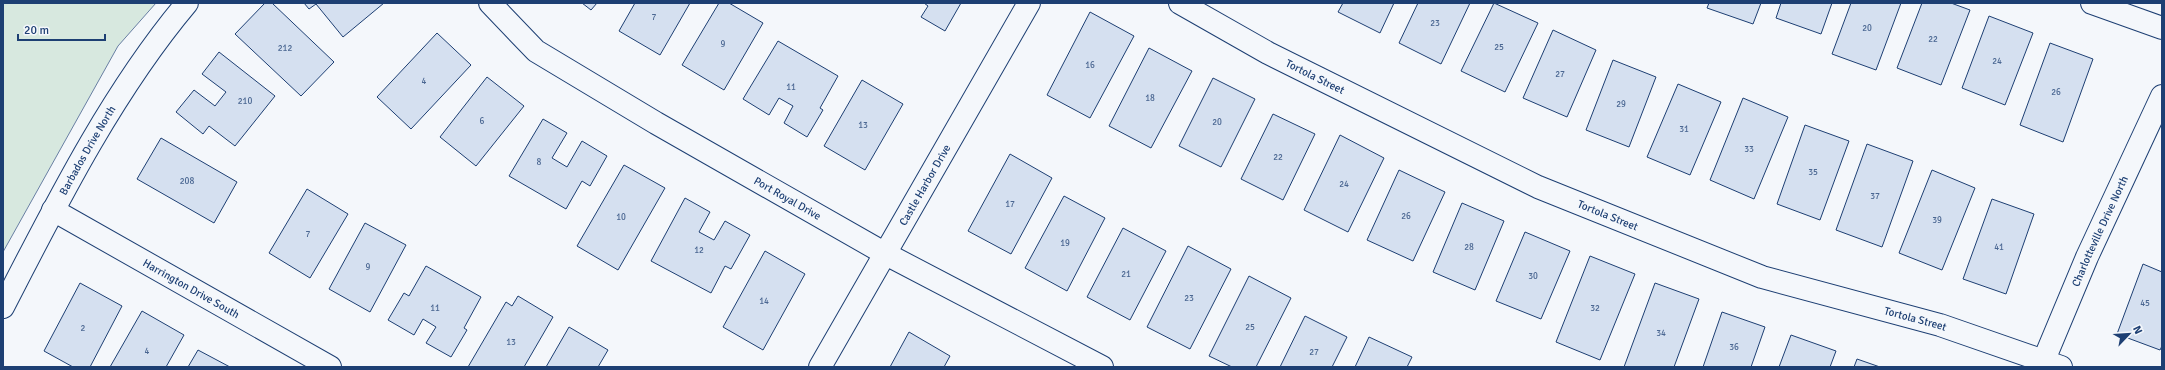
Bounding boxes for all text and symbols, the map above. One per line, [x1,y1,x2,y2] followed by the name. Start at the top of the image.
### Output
[652,12,657,23] house number: 7
[18,16,105,42] scale bar
[1430,18,1440,29] house number: 23
[24,23,49,38] text: 20 m
[1862,23,1872,34] house number: 20
[1928,34,1938,45] house number: 22
[721,39,726,50] house number: 9
[1494,42,1504,53] house number: 25
[278,43,292,54] house number: 212
[1992,56,2002,67] house number: 24
[1284,57,1347,97] street label: Tortola Street
[1085,60,1095,71] house number: 16
[1555,69,1565,80] house number: 27
[422,76,427,87] house number: 4
[786,82,796,93] house number: 11
[2051,87,2061,98] house number: 26
[1145,93,1155,104] house number: 18
[238,96,252,107] house number: 210
[1616,99,1626,110] house number: 29
[57,103,119,197] street label: Barbados Drive North
[480,116,485,127] house number: 6
[1212,117,1222,128] house number: 20
[858,120,868,131] house number: 13
[1679,124,1689,135] house number: 31
[897,142,953,228] street label: Castle Harbor Drive
[1744,144,1754,155] house number: 33
[1273,152,1283,163] house number: 22
[537,157,542,168] house number: 8
[1808,167,1818,178] house number: 35
[752,174,823,223] street label: Port Royal Drive
[2069,174,2131,289] street label: Charlotteville Drive North
[180,176,194,187] house number: 208
[1339,179,1349,190] house number: 24
[1870,191,1880,202] house number: 37
[1576,198,1640,234] street label: Tortola Street
[1005,199,1015,210] house number: 17
[1401,211,1411,222] house number: 26
[616,212,626,223] house number: 10
[1932,215,1942,226] house number: 39
[306,229,311,240] house number: 7
[1060,238,1070,249] house number: 19
[1464,242,1474,253] house number: 28
[1994,242,2004,253] house number: 41
[694,245,704,256] house number: 12
[141,256,242,321] street label: Harrington Drive South
[366,262,371,273] house number: 9
[1121,269,1131,280] house number: 21
[1528,271,1538,282] house number: 30
[1184,293,1194,304] house number: 23
[759,296,769,307] house number: 14
[2140,298,2150,309] house number: 45
[430,303,440,314] house number: 11
[1590,303,1600,314] house number: 32
[1883,304,1948,334] street label: Tortola Street
[2109,314,2149,354] north arrow
[1245,322,1255,333] house number: 25
[81,323,86,334] house number: 2
[2130,324,2145,336] text: N
[1656,328,1666,339] house number: 34
[506,337,516,348] house number: 13
[1729,342,1739,353] house number: 36
[145,346,150,357] house number: 4
[1309,347,1319,358] house number: 27

